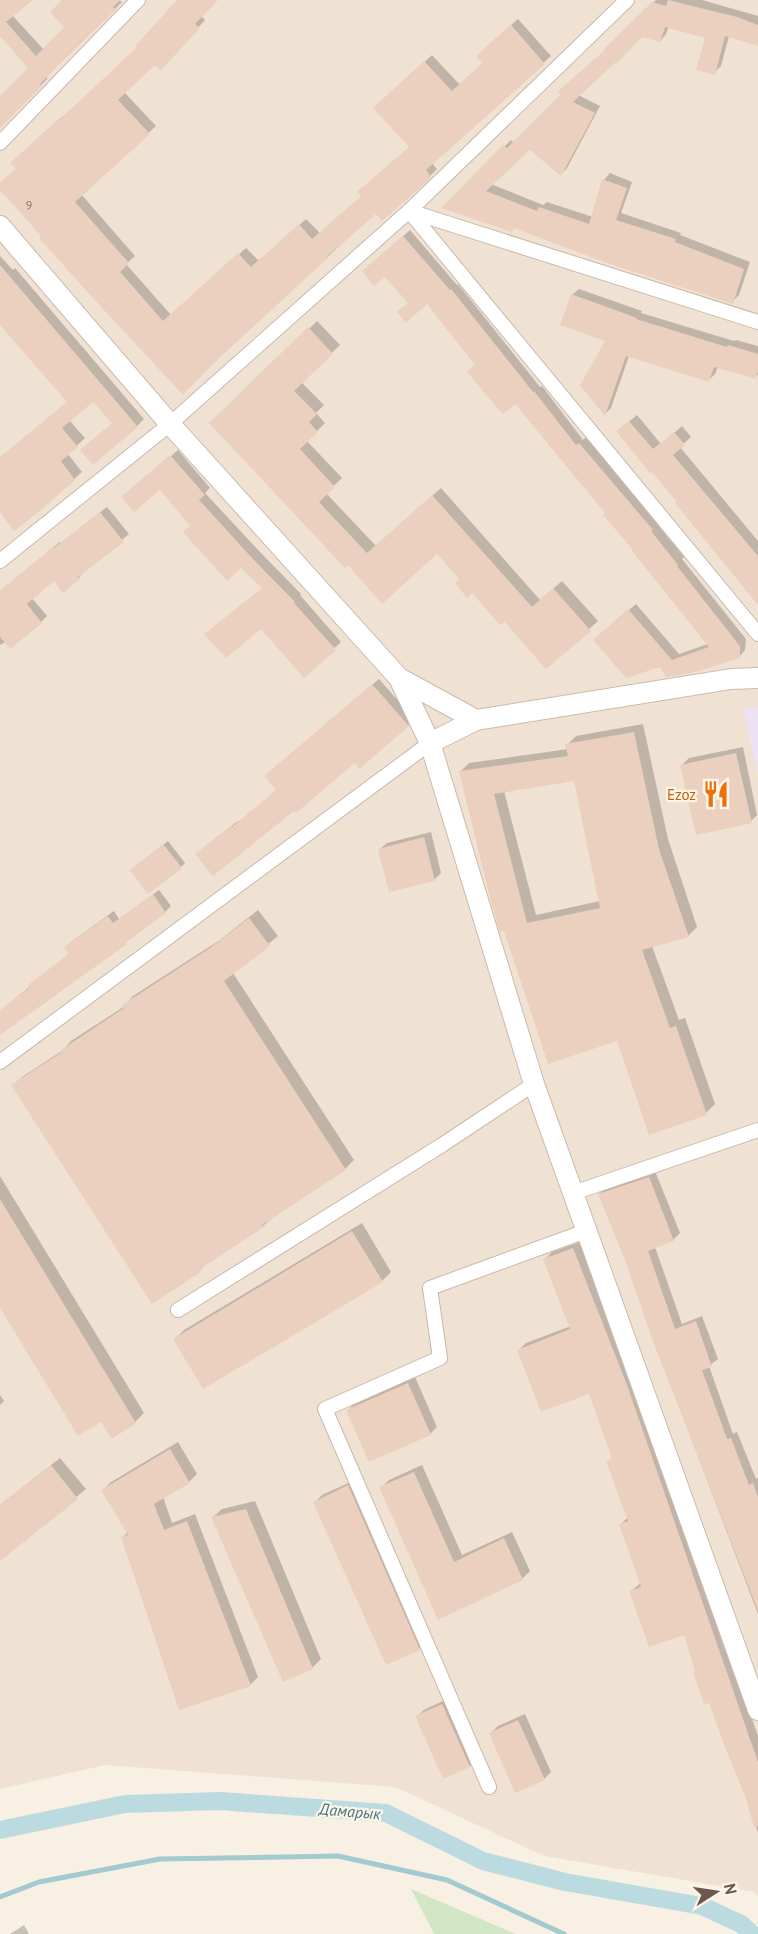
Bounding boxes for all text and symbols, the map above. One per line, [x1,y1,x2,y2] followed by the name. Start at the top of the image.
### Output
[26,197,32,212] house number: 9
[701,779,731,809] restaurant icon: Ezoz
[667,785,696,804] place label: Ezoz
[317,1798,382,1824] water label: Дамарык
[686,1862,746,1922] north arrow
[720,1882,742,1896] text: N

